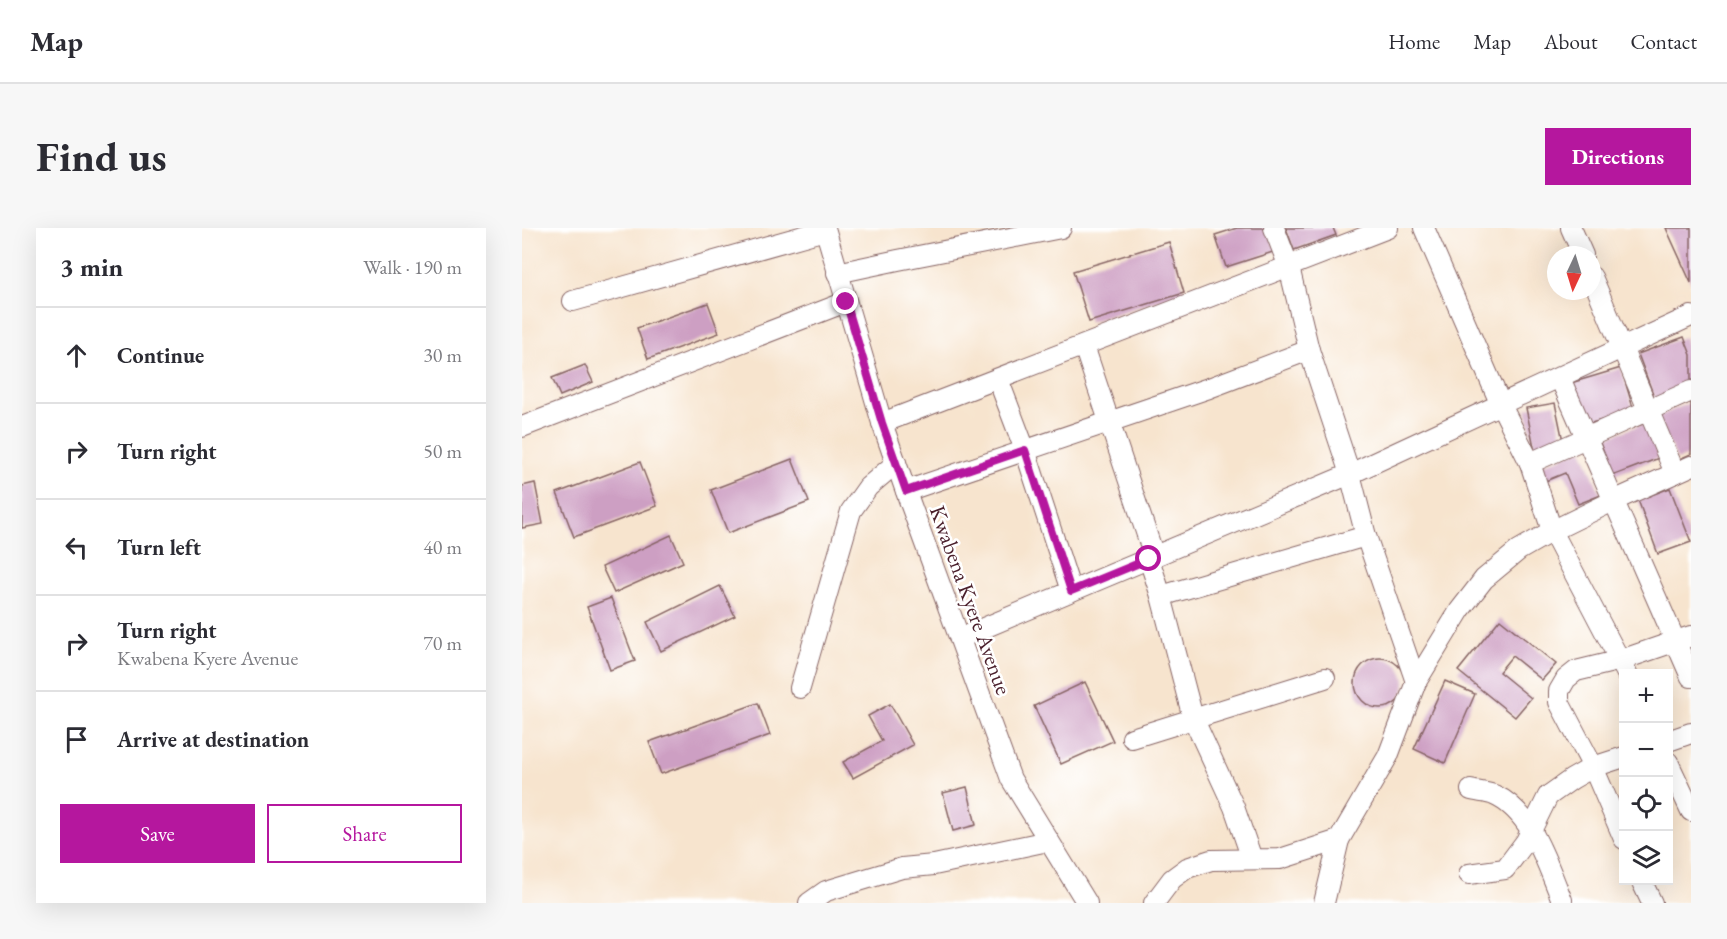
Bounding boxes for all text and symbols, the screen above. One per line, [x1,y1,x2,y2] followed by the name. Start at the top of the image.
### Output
[30,23,83,59] text: Map
[1388,28,1440,55] text: Home
[1473,28,1511,55] text: Map
[1544,28,1597,55] text: About
[1630,28,1697,55] text: Contact
[1545,128,1691,185] button: Directions
[36,129,167,184] text: Find us
[1547,246,1601,300] north arrow
[60,250,123,284] text: 3 min
[363,254,462,280] text: Walk · 190 m
[832,288,858,314] route end
[60,339,93,372] icon: ahead
[117,341,204,370] text: Continue
[423,342,462,368] text: 30 m
[60,435,93,468] icon: right
[117,437,216,466] text: Turn right
[423,438,462,464] text: 50 m
[923,502,1018,699] street label: Kwabena Kyere Avenue
[60,531,93,564] icon: left
[117,533,201,562] text: Turn left
[423,534,462,560] text: 40 m
[1135,545,1161,571] route start
[117,616,216,645] text: Turn right
[60,627,93,660] icon: right
[423,630,462,656] text: 70 m
[117,645,298,671] text: Kwabena Kyere Avenue
[1619,669,1673,885] map controls
[1619,669,1673,723] button: +
[60,723,93,756] icon: arrive
[1619,723,1673,777] button: −
[117,725,309,754] text: Arrive at destination
[1619,777,1673,831] button: locate
[60,804,255,863] button: Save
[267,804,462,863] button: Share
[1619,831,1673,885] button: layers

